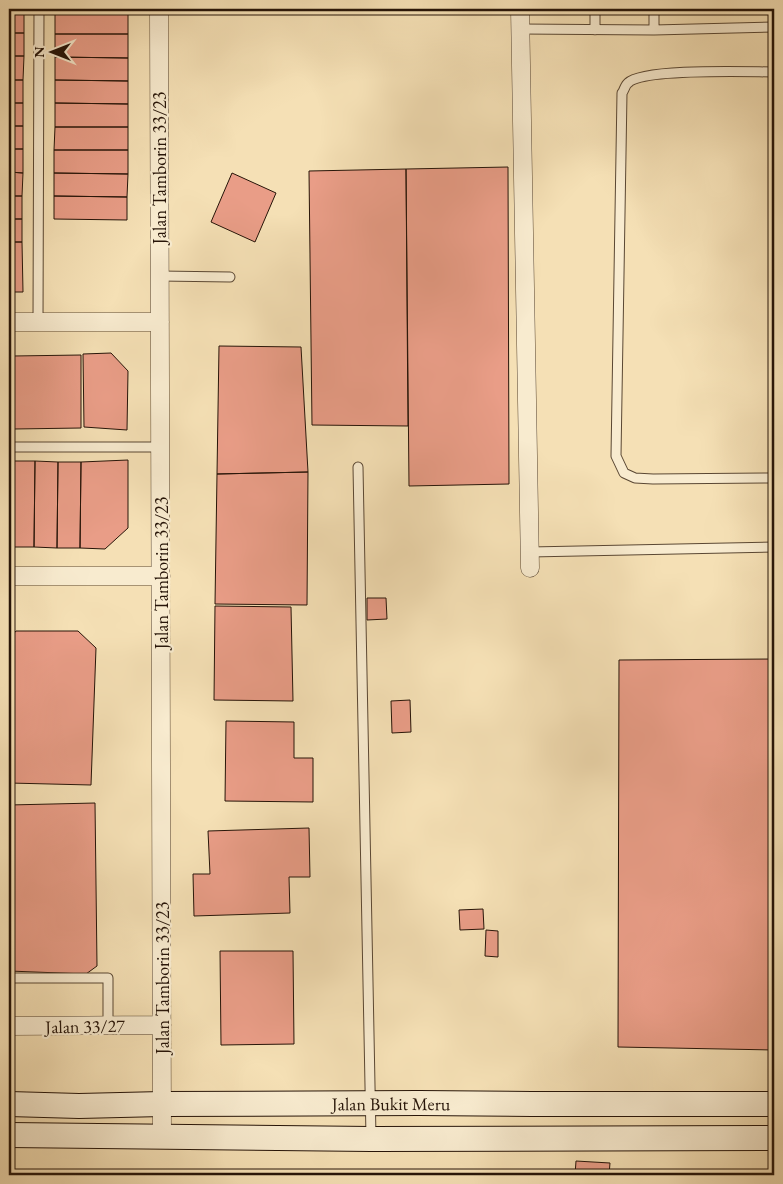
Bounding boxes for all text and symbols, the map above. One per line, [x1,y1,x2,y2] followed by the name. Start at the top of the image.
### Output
[28,28,78,78] north arrow
[30,46,48,58] text: N
[148,92,171,246] street label: Jalan Tamborin 33/23
[150,497,173,651] street label: Jalan Tamborin 33/23
[151,902,174,1056] street label: Jalan Tamborin 33/23
[43,1014,125,1038] street label: Jalan 33/27
[330,1091,451,1115] street label: Jalan Bukit Meru

